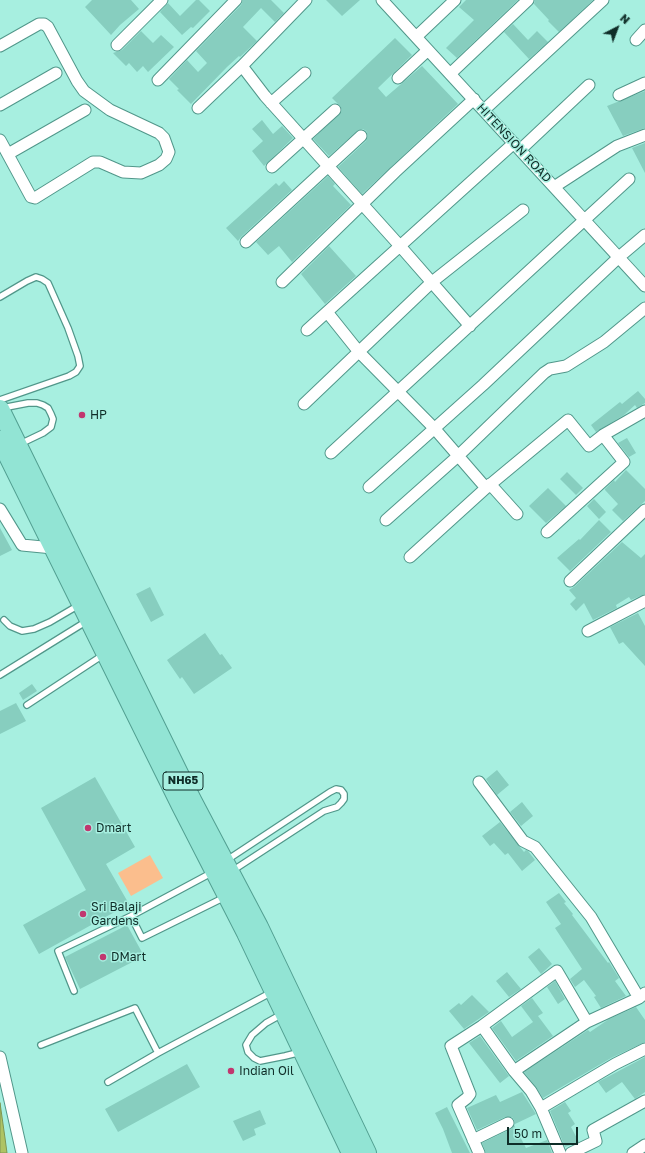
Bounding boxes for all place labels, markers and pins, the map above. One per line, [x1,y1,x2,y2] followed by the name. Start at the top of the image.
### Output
[90,408,107,422] place label: HP
[77,410,87,420] marker: HP
[96,821,132,835] place label: Dmart
[83,823,93,833] marker: Dmart
[91,900,141,928] place label: Sri Balaji Gardens
[78,909,88,919] marker: Sri Balaji Gardens
[111,950,146,964] place label: DMart
[98,952,108,962] marker: DMart
[239,1064,294,1078] place label: Indian Oil
[226,1066,236,1076] marker: Indian Oil

